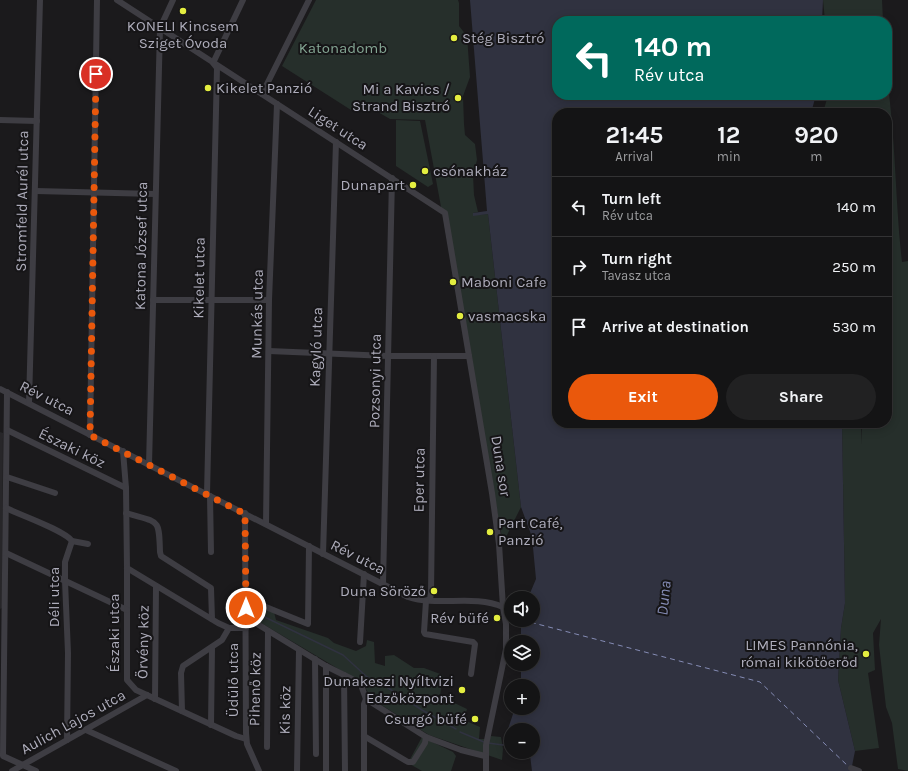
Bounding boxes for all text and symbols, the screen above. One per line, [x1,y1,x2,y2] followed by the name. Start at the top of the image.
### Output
[178,6,188,16] marker: KONELI Kincsem Sziget Óvoda
[127,17,239,52] place label: KONELI Kincsem Sziget Óvoda
[462,29,545,47] place label: Stég Bisztró
[634,30,712,63] text: 140 m
[568,32,620,84] icon: left
[449,33,459,43] marker: Stég Bisztró
[299,39,387,57] park label: Katonadomb
[79,57,113,91] pin
[85,63,107,85] icon: arrive
[634,64,704,86] text: Rév utca
[216,79,312,97] place label: Kikelet Panzió
[352,80,450,115] place label: Mi a Kavics / Strand Bisztró
[203,83,213,93] marker: Kikelet Panzió
[453,93,463,103] marker: Mi a Kavics / Strand Bisztró
[305,102,371,154] street label: Liget utca
[605,121,663,149] text: 21:45
[717,121,740,149] text: 12
[794,121,838,149] text: 920
[12,130,32,272] street label: Stromfeld Aurél utca
[615,149,653,164] text: Arrival
[717,149,741,164] text: min
[810,149,822,164] text: m
[433,162,507,180] place label: csónakház
[420,166,430,176] marker: csónakház
[341,176,405,194] place label: Dunapart
[408,180,418,190] marker: Dunapart
[131,182,151,310] street label: Katona József utca
[602,190,661,208] text: Turn left
[568,196,590,218] icon: left
[836,198,876,216] text: 140 m
[602,208,653,223] text: Rév utca
[189,237,209,319] street label: Kikelet utca
[602,250,672,268] text: Turn right
[568,256,590,278] icon: right
[832,258,876,276] text: 250 m
[602,268,671,283] text: Tavasz utca
[247,269,267,359] street label: Munkás utca
[461,273,546,291] place label: Maboni Cafe
[448,277,458,287] marker: Maboni Cafe
[306,307,326,387] street label: Kagyló utca
[468,307,546,325] place label: vasmacska
[455,311,465,321] marker: vasmacska
[568,316,590,338] icon: arrive
[602,318,749,336] text: Arrive at destination
[832,318,876,336] text: 530 m
[365,334,385,428] street label: Pozsonyi utca
[568,374,718,420] button: Exit
[726,374,876,420] button: Share
[17,377,77,419] street label: Rév utca
[36,424,108,472] street label: Északi köz
[487,434,515,498] street label: Duna sor
[409,448,429,512] street label: Eper utca
[498,514,563,549] place label: Part Café, Panzió
[485,527,495,537] marker: Part Café, Panzió
[328,536,388,578] street label: Rév utca
[45,567,63,627] street label: Déli utca
[652,580,675,616] water label: Duna
[340,582,426,600] place label: Duna Söröző
[429,586,439,596] marker: Duna Söröző
[225,587,267,629] position arrow
[504,591,540,759] map controls
[504,591,540,627] button: sound
[105,594,123,672] street label: Északi utca
[133,605,153,679] street label: Örvény köz
[430,609,489,627] place label: Rév büfé
[492,613,502,623] marker: Rév büfé
[504,635,540,671] button: layers
[740,636,858,671] place label: LIMES Pannónia, római kikötőerőd
[224,643,242,717] street label: Üdülő utca
[861,649,871,659] marker: LIMES Pannónia, római kikötőerőd
[245,652,265,726] street label: Pihenő köz
[323,672,454,707] place label: Dunakeszi Nyíltvizi Edzőközpont
[504,679,540,715] button: +
[276,685,294,735] street label: Kis köz
[457,685,467,695] marker: Dunakeszi Nyíltvizi Edzőközpont
[17,686,129,758] street label: Aulich Lajos utca
[385,710,467,728] place label: Csurgó büfé
[470,714,480,724] marker: Csurgó büfé
[504,723,540,759] button: −

